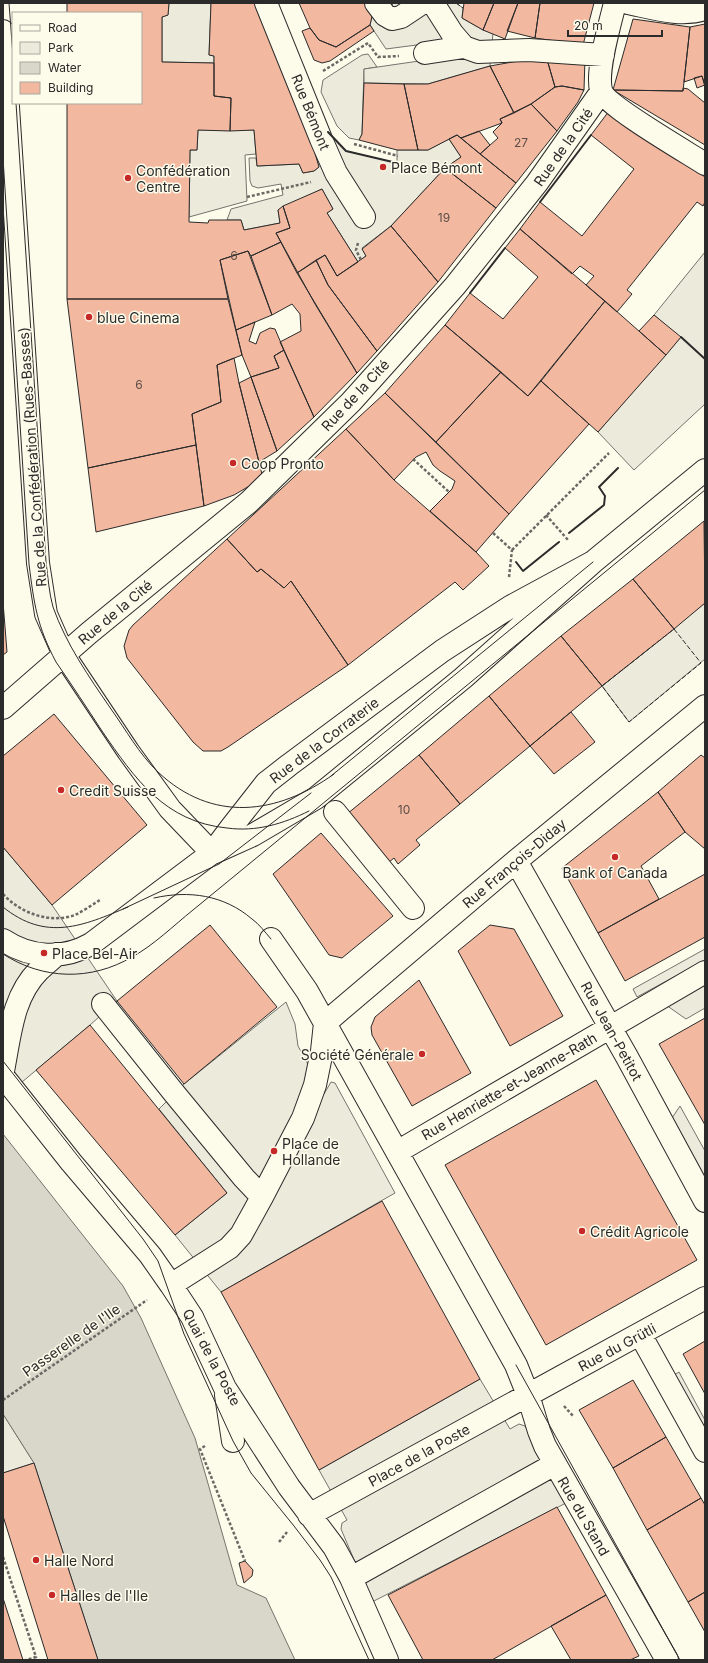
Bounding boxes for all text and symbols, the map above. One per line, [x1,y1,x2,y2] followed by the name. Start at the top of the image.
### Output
[12,12,142,104] legend
[568,12,662,38] scale bar
[574,18,603,33] text: 20 m
[48,20,77,35] text: Road
[48,40,74,55] text: Park
[48,60,82,75] text: Water
[288,72,334,153] street label: Rue Bémont
[48,80,93,95] text: Building
[530,105,596,189] street label: Rue de la Cité
[514,135,528,150] house number: 27
[391,159,483,176] place label: Place Bémont
[136,162,230,195] place label: Confédération Centre
[378,162,388,172] marker: Place Bémont
[123,173,133,183] marker: Confédération Centre
[438,210,450,225] house number: 19
[230,248,238,263] house number: 6
[97,309,180,326] place label: blue Cinema
[84,312,94,322] marker: blue Cinema
[14,327,50,587] street label: Rue de la Confédération (Rues-Basses)
[318,356,392,434] street label: Rue de la Cité
[135,377,143,392] house number: 6
[241,455,324,472] place label: Coop Pronto
[228,458,238,468] marker: Coop Pronto
[74,576,156,648] street label: Rue de la Cité
[266,693,382,787] street label: Rue de la Corraterie
[69,782,157,799] place label: Credit Suisse
[56,785,66,795] marker: Credit Suisse
[398,802,410,817] house number: 10
[459,815,569,911] street label: Rue François-Diday
[610,852,620,862] marker: Bank of Canada
[562,864,668,881] place label: Bank of Canada
[52,945,137,962] place label: Place Bel-Air
[39,948,49,958] marker: Place Bel-Air
[578,978,646,1084] street label: Rue Jean-Petitot
[418,1029,600,1143] street label: Rue Henriette-et-Jeanne-Rath
[301,1046,414,1063] place label: Société Générale
[417,1049,427,1059] marker: Société Générale
[282,1135,340,1168] place label: Place de Hollande
[269,1146,279,1156] marker: Place de Hollande
[590,1223,689,1240] place label: Crédit Agricole
[577,1226,587,1236] marker: Crédit Agricole
[19,1300,123,1380] street label: Passerelle de l'Ile
[179,1306,245,1408] street label: Quai de la Poste
[575,1319,659,1375] street label: Rue du Grütli
[365,1420,473,1490] street label: Place de la Poste
[555,1473,613,1559] street label: Rue du Stand
[44,1552,114,1569] place label: Halle Nord
[31,1555,41,1565] marker: Halle Nord
[60,1587,148,1604] place label: Halles de l'Ile
[47,1590,57,1600] marker: Halles de l'Ile

